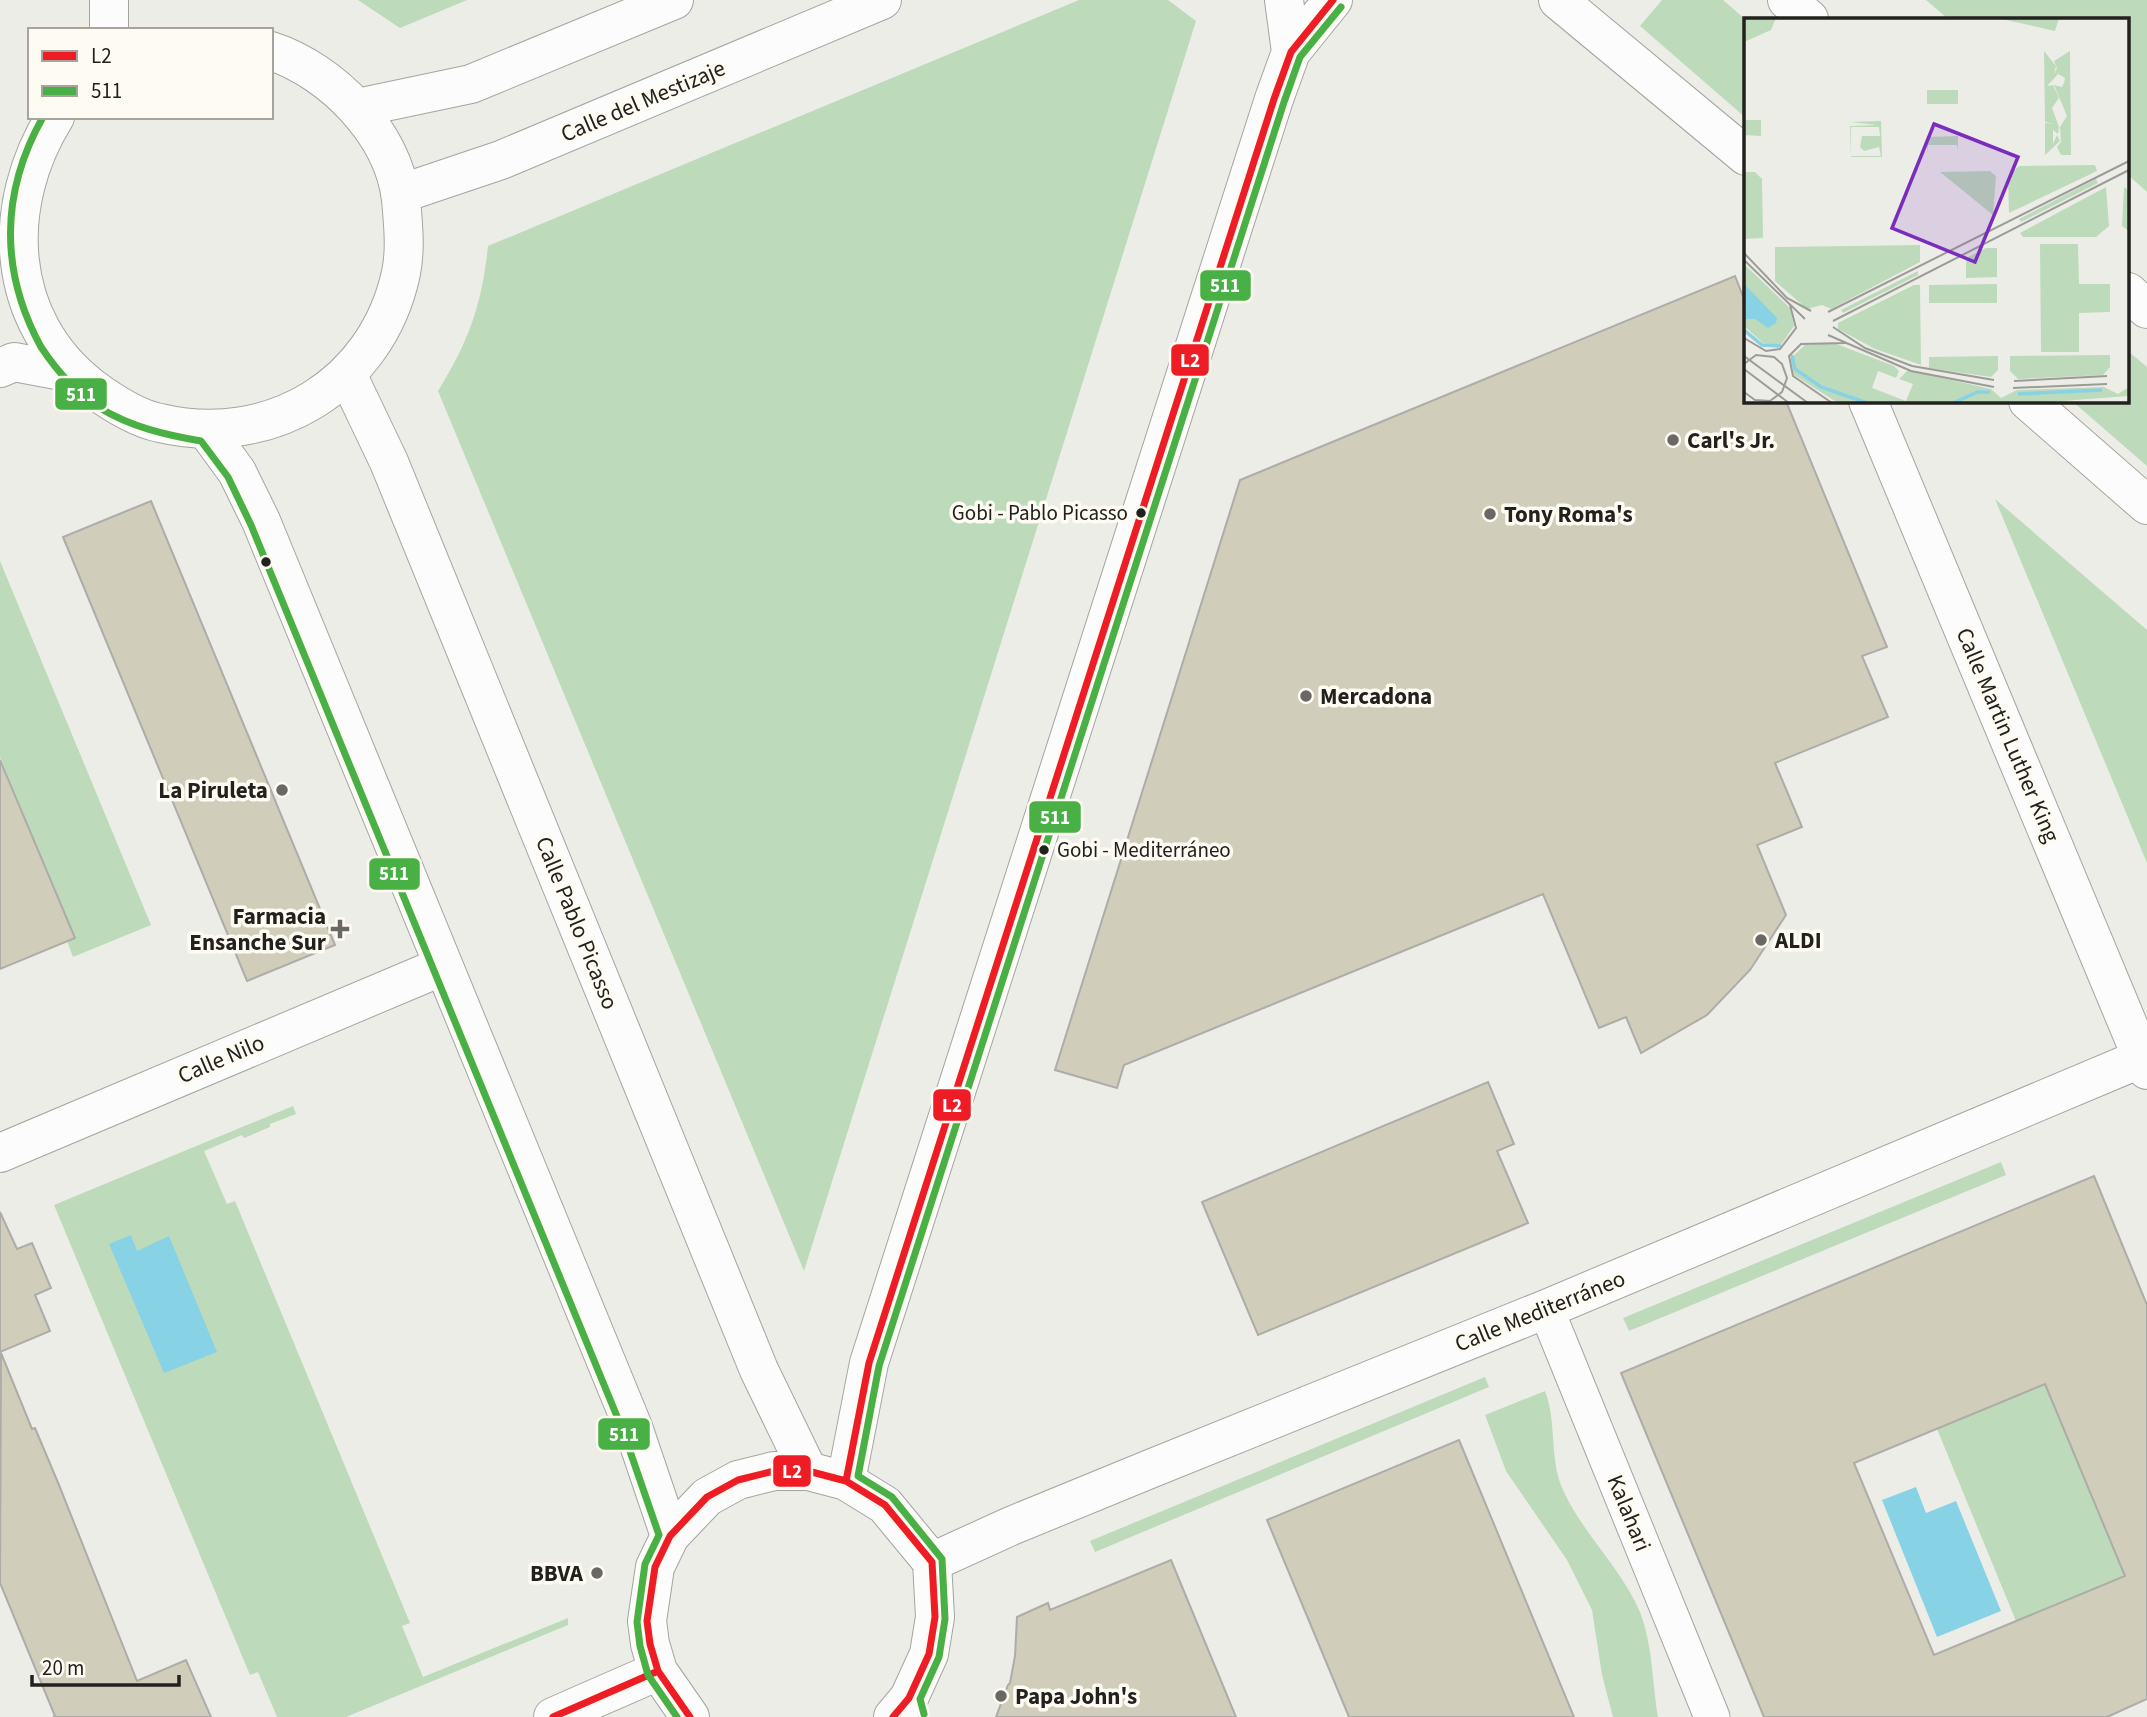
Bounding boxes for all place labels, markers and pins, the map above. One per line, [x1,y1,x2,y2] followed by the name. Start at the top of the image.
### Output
[1687,424,1775,457] place label: Carl's Jr.
[1665,432,1681,448] marker: Carl's Jr.
[952,498,1128,528] place label: Gobi - Pablo Picasso
[1504,498,1633,531] place label: Tony Roma's
[1134,506,1148,520] marker: Gobi - Pablo Picasso
[1482,506,1498,522] marker: Tony Roma's
[259,555,273,569] unlabelled marker
[1320,680,1432,713] place label: Mercadona
[1298,688,1314,704] marker: Mercadona
[158,774,268,807] place label: La Piruleta
[274,782,290,798] marker: La Piruleta
[1057,835,1231,865] place label: Gobi - Mediterráneo
[1037,843,1051,857] marker: Gobi - Mediterráneo
[189,900,327,959] place label: Farmacia Ensanche Sur
[332,921,348,937] marker: Farmacia Ensanche Sur
[1774,924,1822,957] place label: ALDI
[1753,932,1769,948] marker: ALDI
[530,1557,584,1590] place label: BBVA
[589,1565,605,1581] marker: BBVA
[1015,1680,1137,1713] place label: Papa John's
[993,1688,1009,1704] marker: Papa John's

